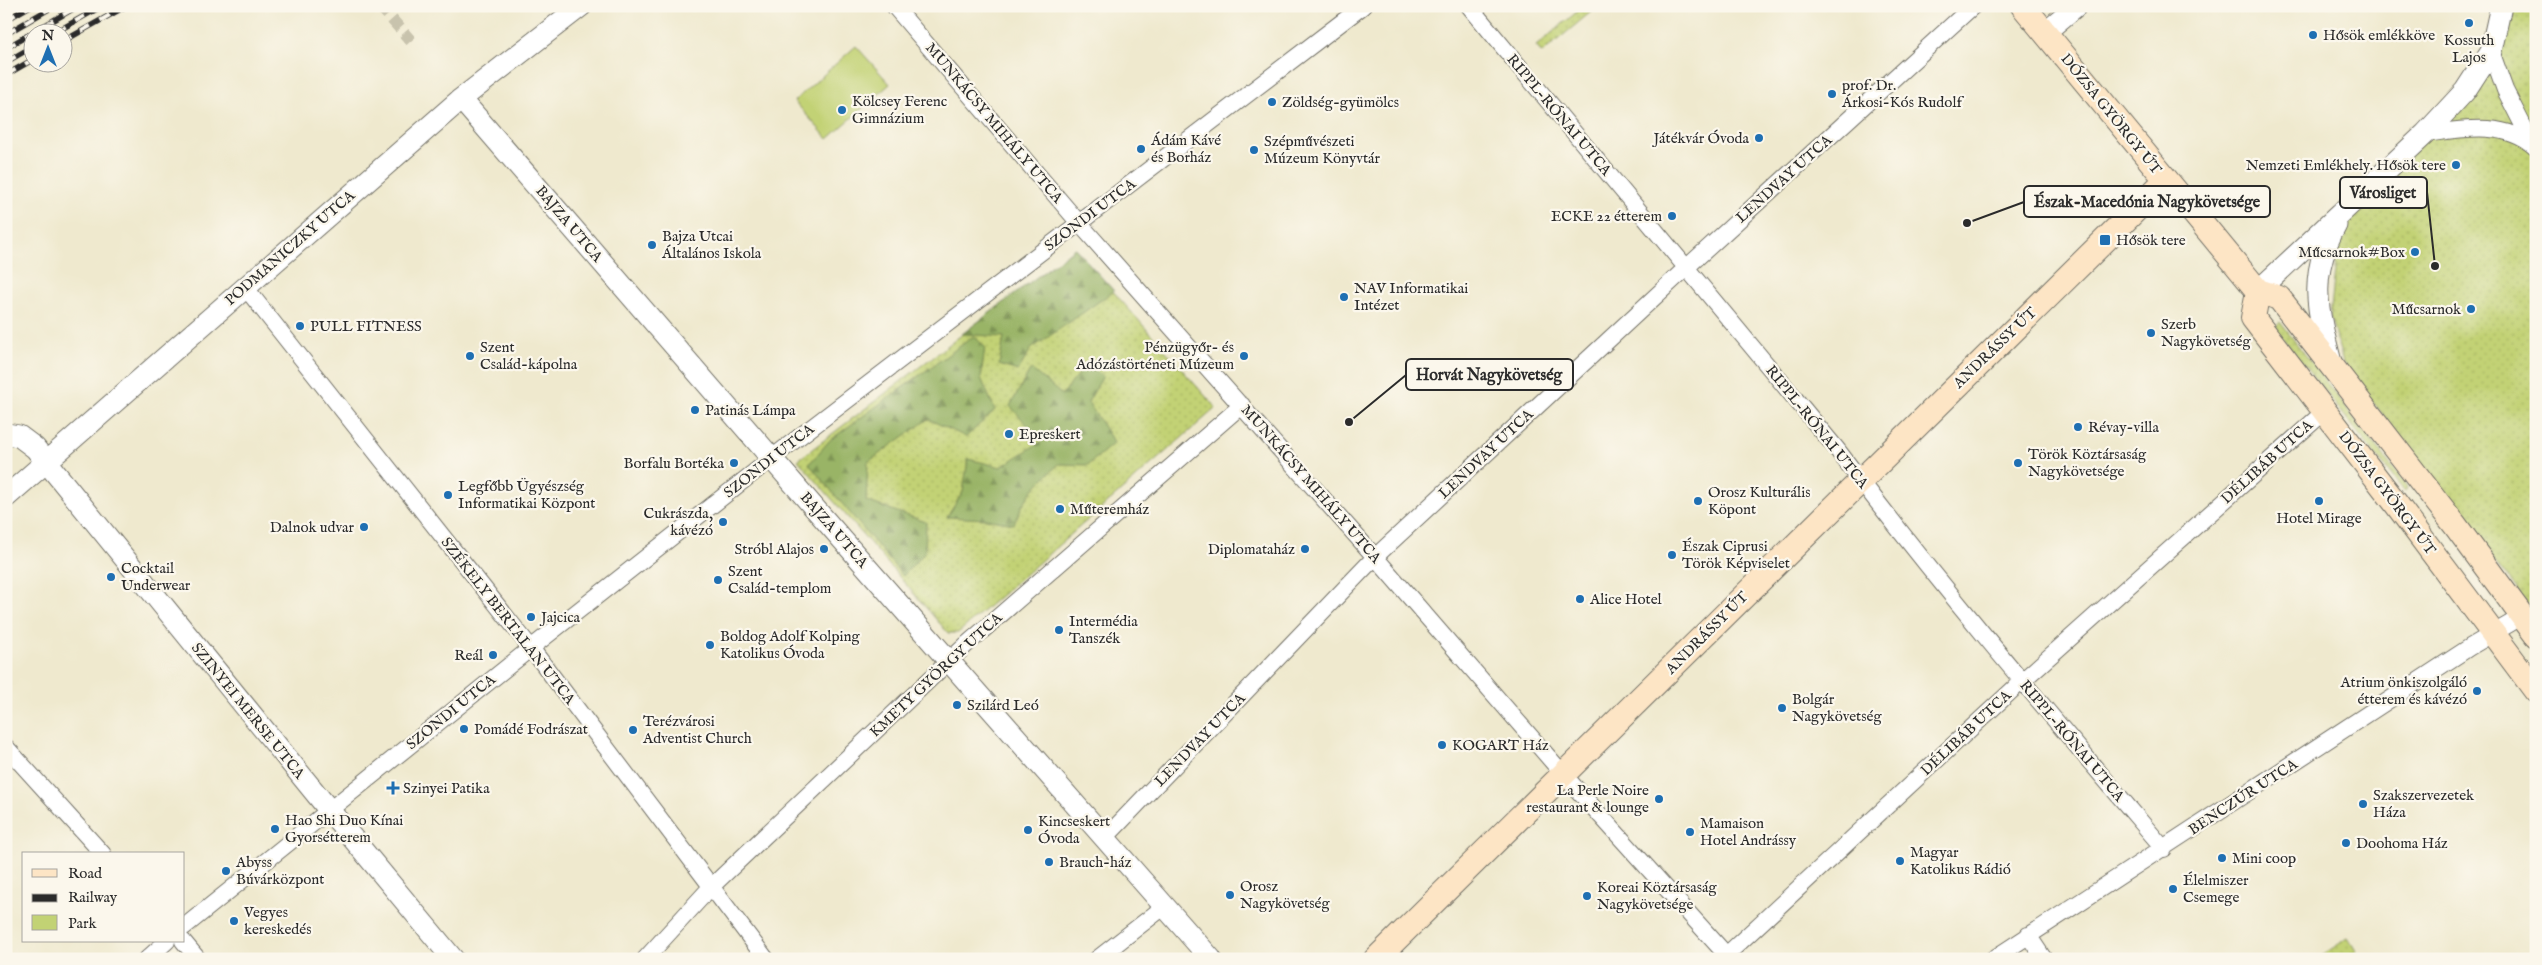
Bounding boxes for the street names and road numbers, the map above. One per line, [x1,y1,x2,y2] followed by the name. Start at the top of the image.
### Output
[921,39,1067,208] street label: MUNKÁCSY MIHÁLY UTCA
[1502,50,1616,180] street label: RIPPL-RÓNAI UTCA
[2056,50,2166,178] street label: DÓZSA GYÖRGY ÚT
[1732,130,1837,227] street label: LENDVAY UTCA
[1041,174,1140,256] street label: SZONDI UTCA
[531,182,607,267] street label: BAJZA UTCA
[221,186,360,310] street label: PODMANICZKY UTCA
[1948,303,2041,393] street label: ANDRÁSSY ÚT
[1761,361,1873,493] street label: RIPPL-RÓNAI UTCA
[1237,401,1386,568] street label: MUNKÁCSY MIHÁLY UTCA
[1435,405,1538,503] street label: LENDVAY UTCA
[2217,415,2318,508] street label: DÉLIBÁB UTCA
[720,419,819,502] street label: SZONDI UTCA
[2334,427,2440,559] street label: DÓZSA GYÖRGY ÚT
[796,488,873,573] street label: BAJZA UTCA
[437,533,580,709] street label: SZÉKELY BERTALAN UTCA
[1661,588,1752,679] street label: ANDRÁSSY ÚT
[866,608,1007,741] street label: KMETY GYÖRGY UTCA
[187,639,309,784] street label: SZINYEI MERSE UTCA
[402,670,500,754] street label: SZONDI UTCA
[2015,676,2129,806] street label: RIPPL-RÓNAI UTCA
[1917,685,2016,780] street label: DÉLIBÁB UTCA
[1150,689,1250,791] street label: LENDVAY UTCA
[2185,754,2302,839] street label: BENCZÚR UTCA

